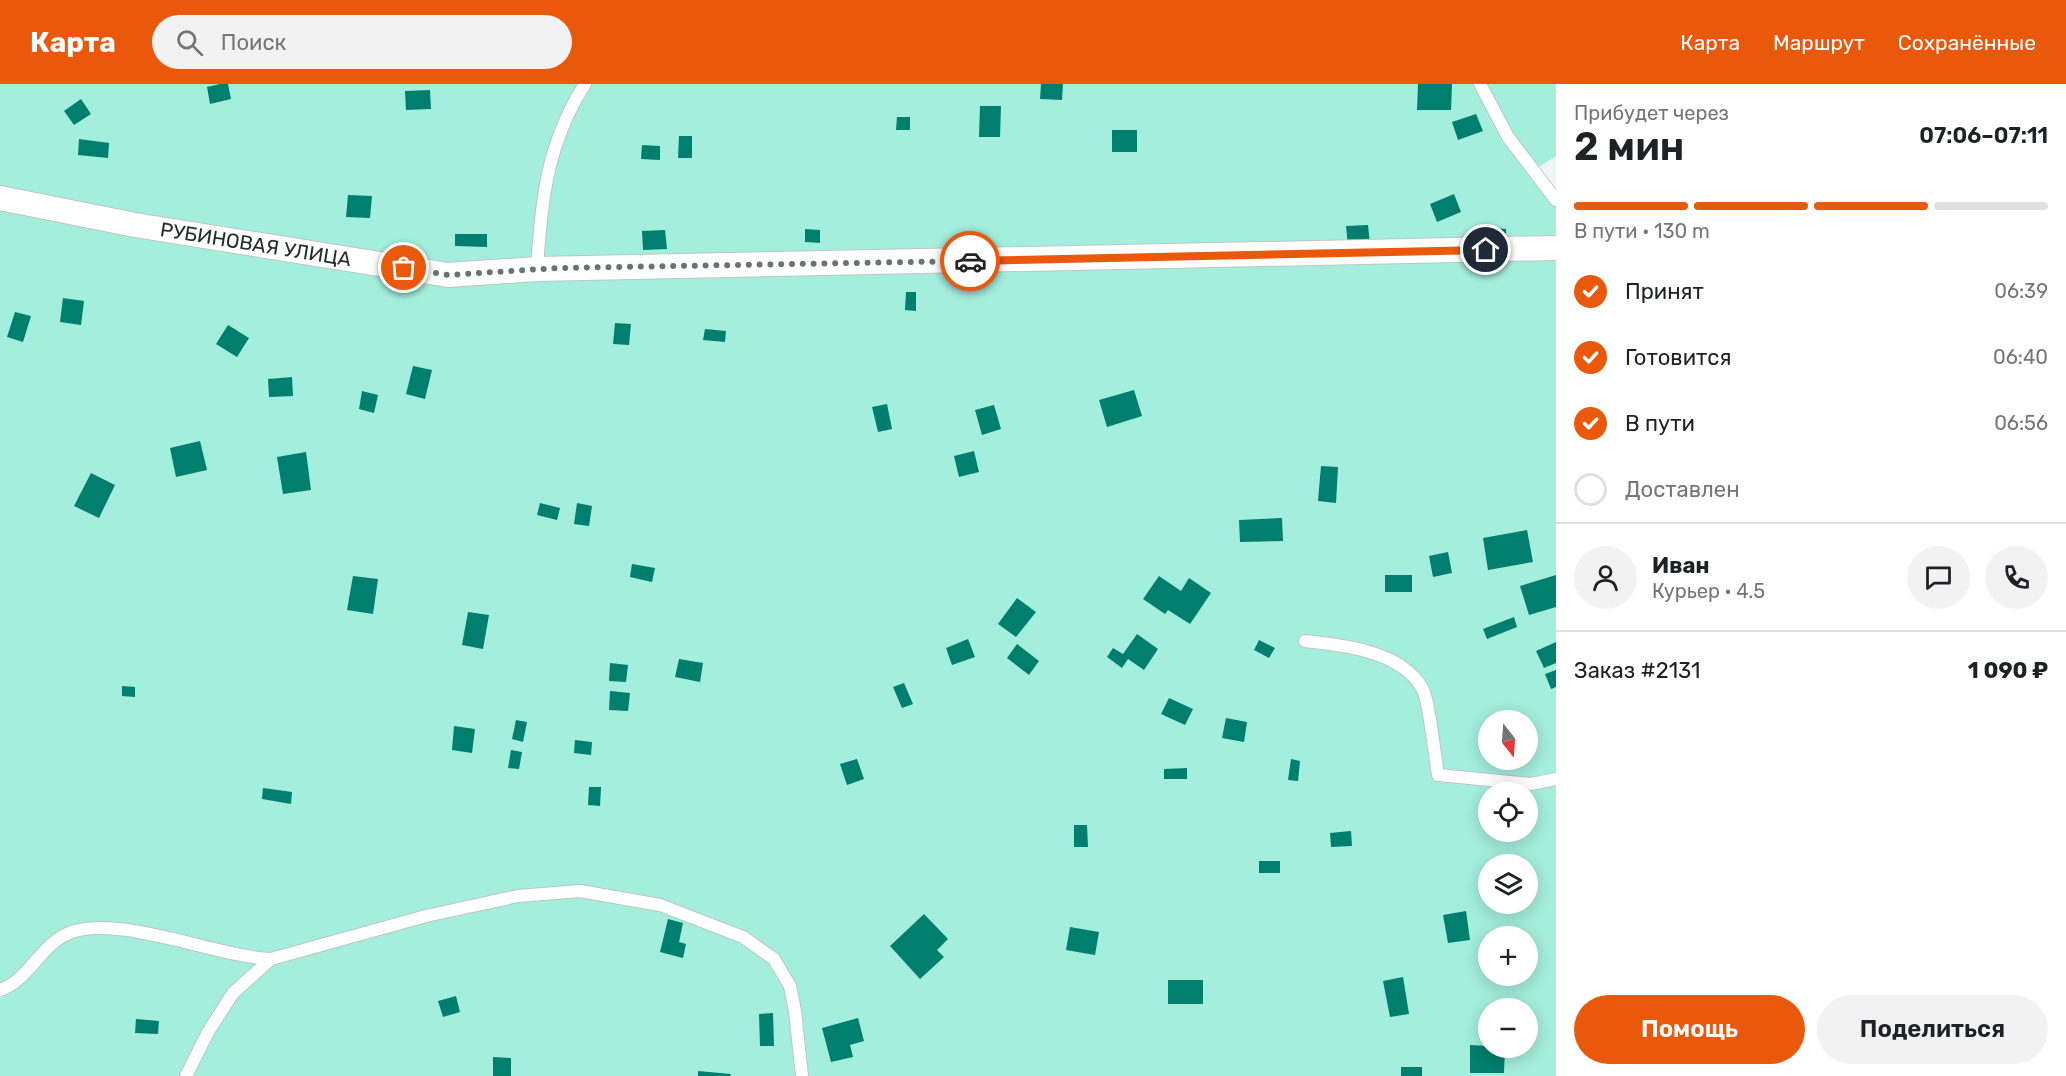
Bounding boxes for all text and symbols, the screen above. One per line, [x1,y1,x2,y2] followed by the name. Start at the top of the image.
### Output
[152,15,572,69] search box
[30,26,116,59] text: Карта
[173,26,206,59] icon: search
[221,29,286,56] text: Поиск
[1680,30,1740,55] text: Карта
[1773,30,1865,55] text: Маршрут
[1898,30,2036,55] text: Сохранённые
[1574,101,1729,125] text: Прибудет через
[1919,122,2048,149] text: 07:06–07:11
[1574,124,1684,170] text: 2 мин
[159,217,353,271] street label: РУБИНОВАЯ УЛИЦА
[1574,219,1710,243] text: В пути · 130 m
[1460,224,1511,275] pin
[940,231,1000,291] courier
[1469,233,1502,266] icon: home
[378,242,429,293] pin
[954,245,987,278] icon: car
[387,251,420,284] icon: bag
[1574,275,1607,308] icon: check
[1625,278,1704,305] text: Принят
[1994,279,2048,303] text: 06:39
[1574,341,1607,374] icon: check
[1625,344,1731,371] text: Готовится
[1993,345,2048,369] text: 06:40
[1574,407,1607,440] icon: check
[1625,410,1695,437] text: В пути
[1994,411,2048,435] text: 06:56
[1625,476,1740,503] text: Доставлен
[1574,546,1637,609] button: person
[1907,546,1970,609] button: chat
[1985,546,2048,609] button: phone
[1652,552,1710,579] text: Иван
[1652,579,1765,603] text: Курьер · 4.5
[1574,657,1700,684] text: Заказ #2131
[1968,657,2048,684] text: 1 090 ₽
[1478,710,1538,770] north arrow
[1478,710,1538,1058] map controls
[1478,782,1538,842] button: locate
[1478,854,1538,914] button: layers
[1478,926,1538,986] button: +
[1574,995,1805,1064] button: Помощь
[1817,995,2048,1064] button: Поделиться
[1478,998,1538,1058] button: −

